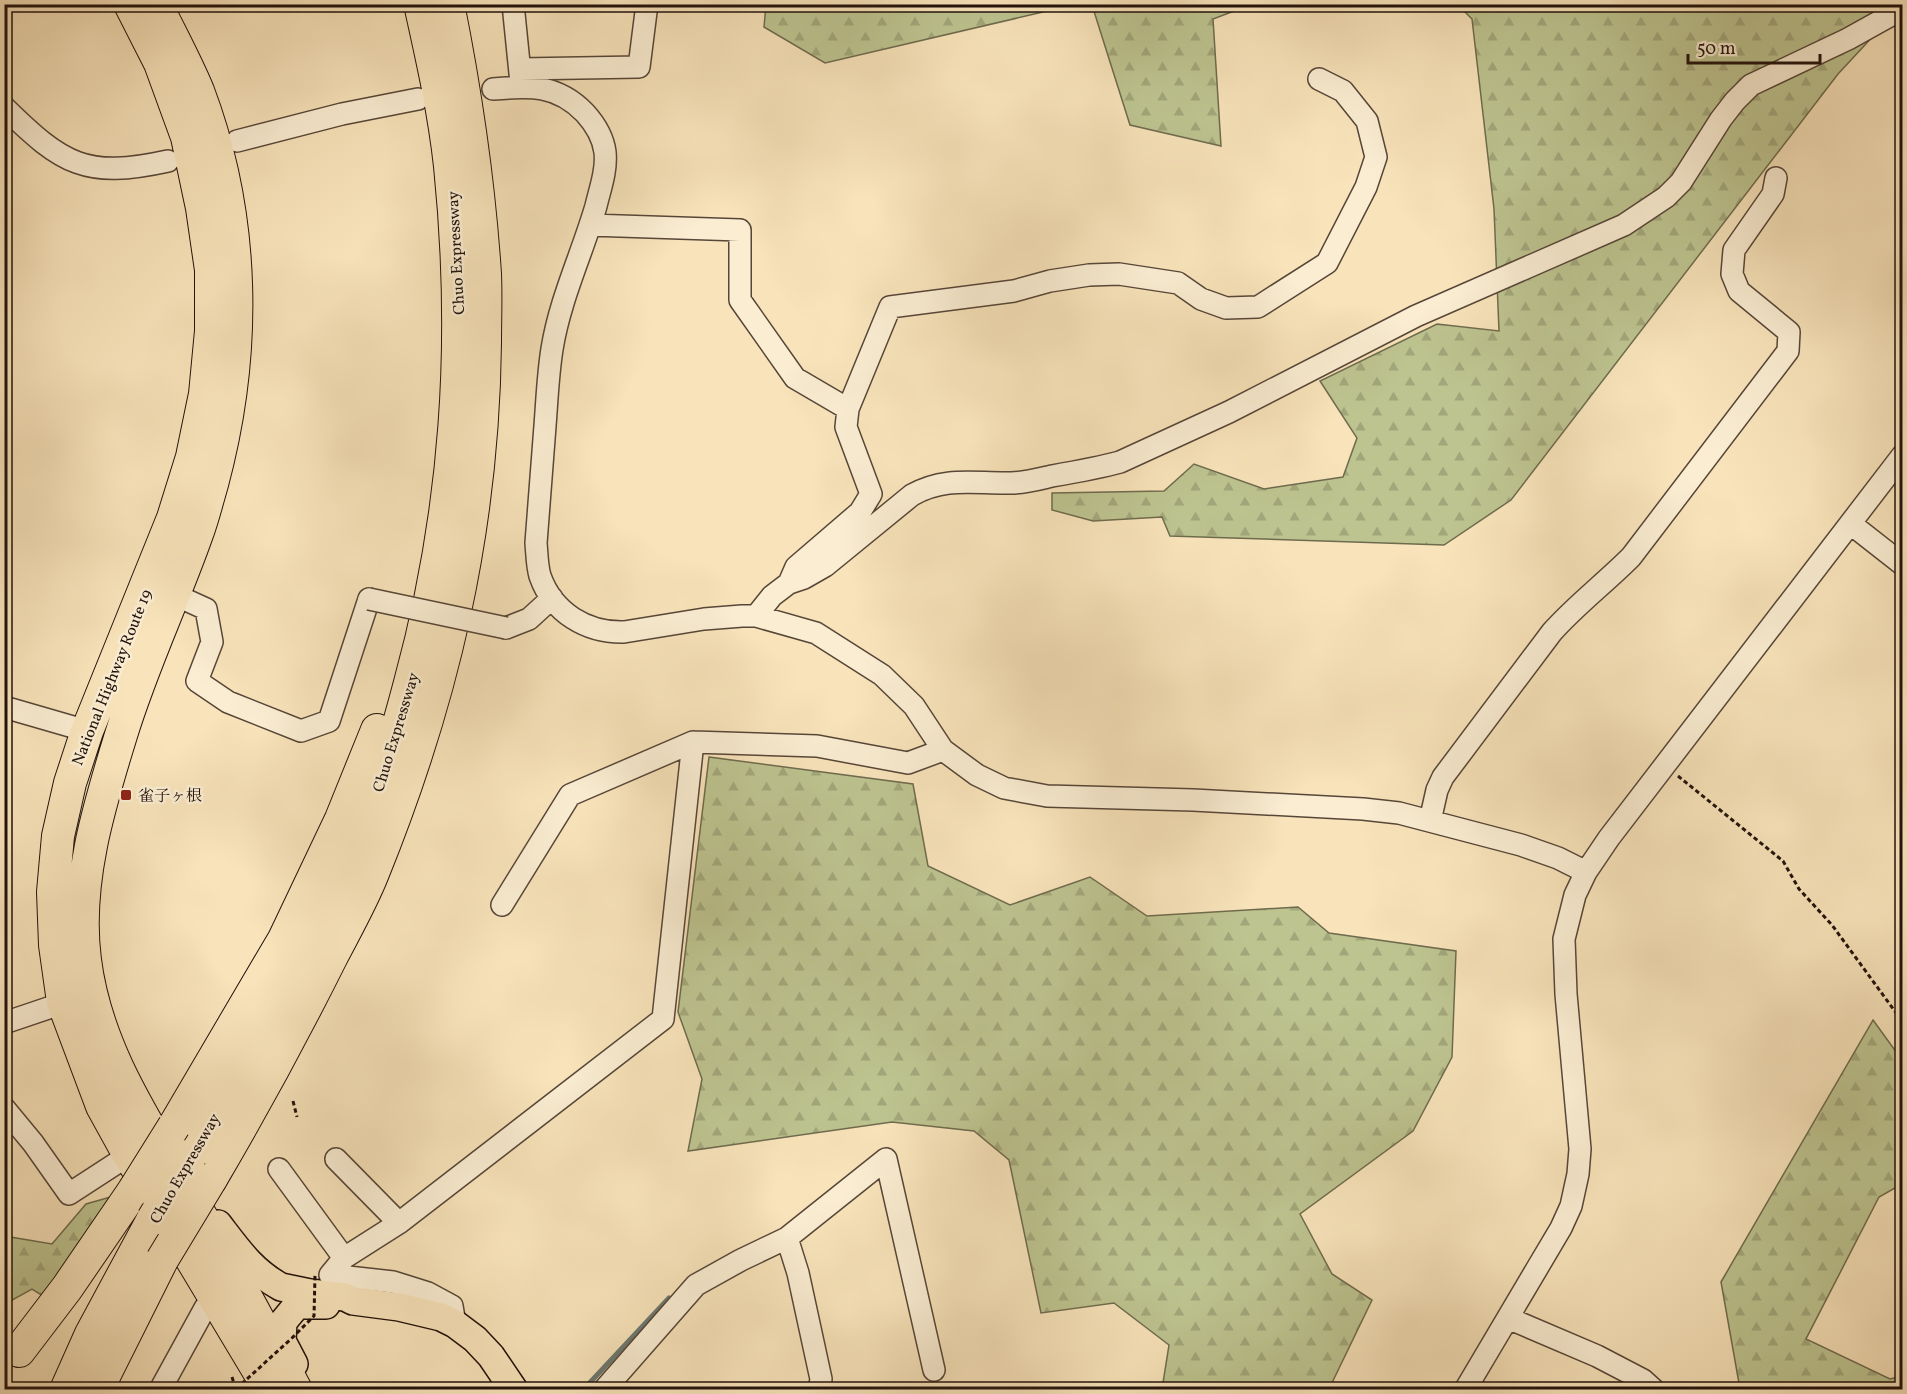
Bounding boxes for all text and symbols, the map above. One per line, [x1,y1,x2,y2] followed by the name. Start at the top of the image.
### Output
[1688,27,1820,65] scale bar
[1697,37,1736,62] text: 50 m
[443,190,471,315] street label: Chuo Expressway
[67,586,158,769] street label: National Highway Route 19
[368,670,426,795] street label: Chuo Expressway
[138,786,202,808] place label: 雀子ヶ根
[119,788,133,802] marker: 雀子ヶ根
[145,1110,226,1228] street label: Chuo Expressway

